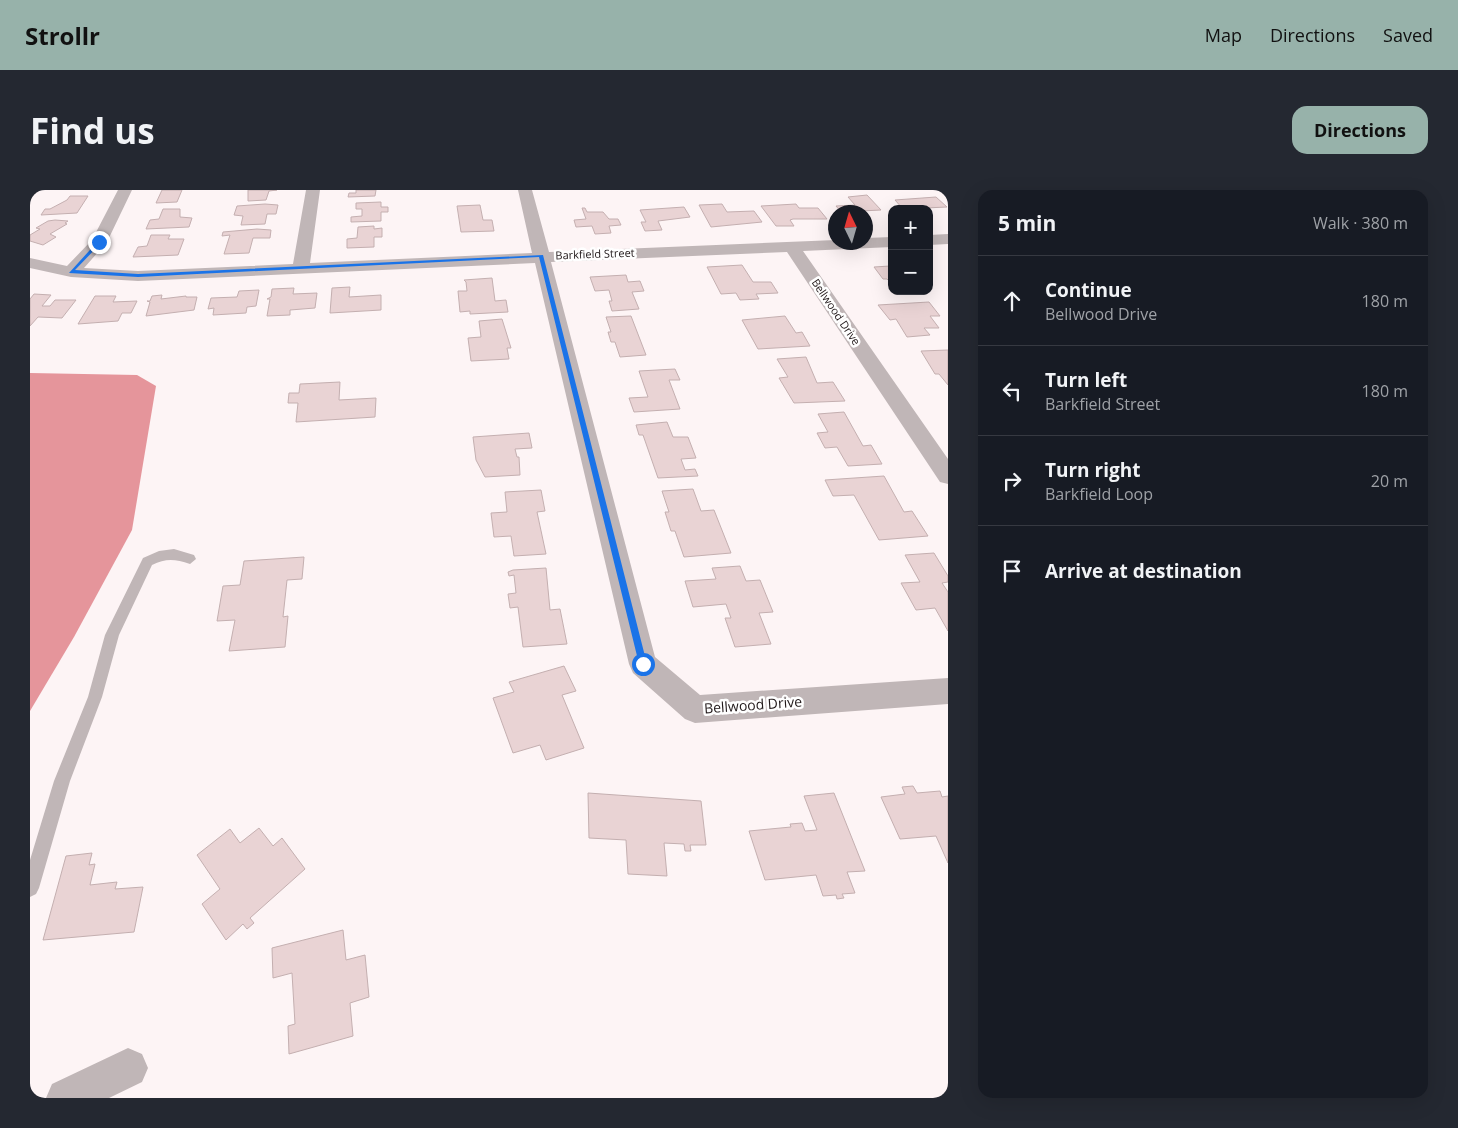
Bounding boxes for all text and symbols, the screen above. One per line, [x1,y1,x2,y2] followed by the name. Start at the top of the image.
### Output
[25,19,100,52] text: Strollr
[1205,23,1242,47] text: Map
[1270,23,1355,47] text: Directions
[1383,23,1433,47] text: Saved
[1292,106,1428,154] button: Directions
[30,107,155,154] text: Find us
[828,205,873,250] north arrow
[888,205,933,295] map controls
[888,205,933,250] button: +
[998,209,1056,237] text: 5 min
[1313,212,1408,234] text: Walk · 380 m
[88,231,111,254] route end
[555,245,635,262] street label: Barkfield Street
[888,250,933,295] button: −
[809,276,864,348] street label: Bellwood Drive
[1045,277,1132,303] text: Continue
[998,287,1026,315] icon: ahead
[1362,290,1408,312] text: 180 m
[1045,303,1157,325] text: Bellwood Drive
[1045,367,1127,393] text: Turn left
[998,377,1026,405] icon: left
[1362,380,1408,402] text: 180 m
[1045,393,1160,415] text: Barkfield Street
[1045,457,1140,483] text: Turn right
[998,467,1026,495] icon: right
[1371,470,1408,492] text: 20 m
[1045,483,1153,505] text: Barkfield Loop
[998,557,1026,585] icon: arrive
[1045,558,1242,584] text: Arrive at destination
[632,653,655,676] route start
[703,692,803,717] street label: Bellwood Drive

